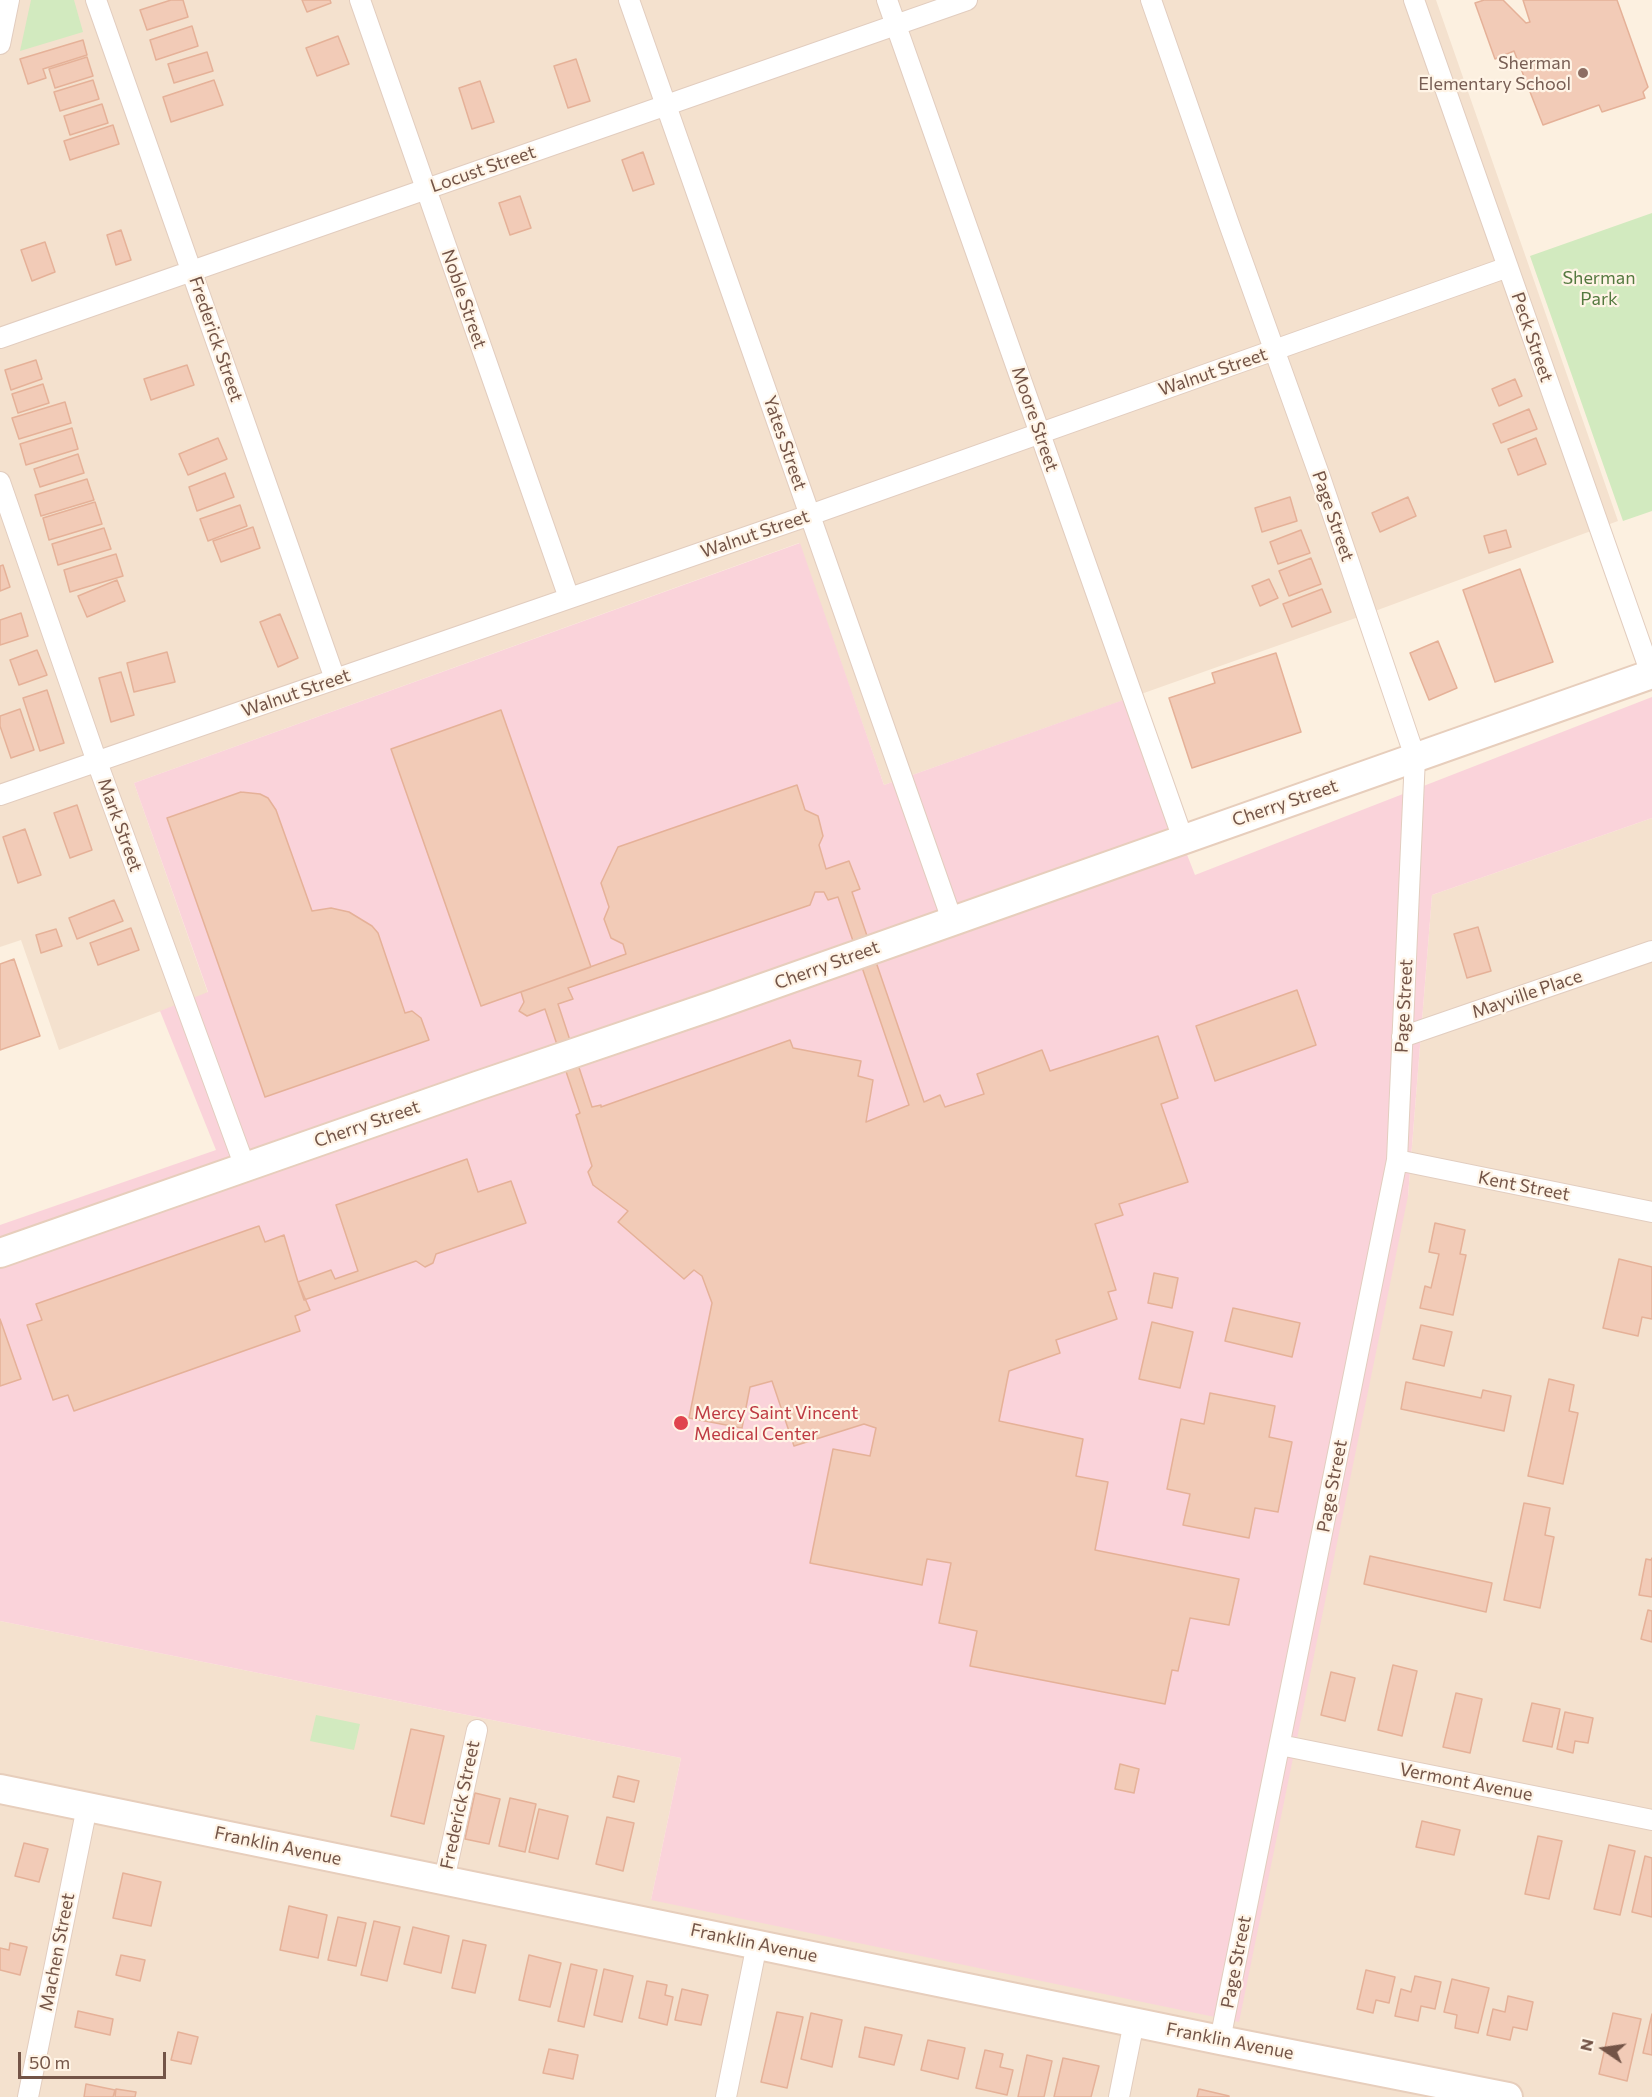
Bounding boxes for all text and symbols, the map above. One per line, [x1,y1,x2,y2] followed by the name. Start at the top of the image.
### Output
[1418,52,1571,94] place label: Sherman Elementary School
[1576,66,1590,80] marker: Sherman Elementary School
[428,141,538,197] street label: Locust Street
[437,247,491,351] street label: Noble Street
[1563,267,1635,310] park label: Sherman Park
[184,273,248,405] street label: Frederick Street
[1507,289,1557,385] street label: Peck Street
[1156,343,1270,401] street label: Walnut Street
[1007,364,1063,474] street label: Moore Street
[759,393,811,493] street label: Yates Street
[1307,468,1359,564] street label: Page Street
[698,505,812,563] street label: Walnut Street
[239,664,353,722] street label: Walnut Street
[93,775,147,875] street label: Mark Street
[1229,775,1341,831] street label: Cherry Street
[772,936,882,994] street label: Cherry Street
[1391,958,1417,1054] street label: Page Street
[1469,965,1585,1023] street label: Mayville Place
[311,1096,423,1152] street label: Cherry Street
[1476,1167,1572,1205] street label: Kent Street
[694,1402,858,1444] place label: Mercy Saint Vincent Medical Center
[672,1414,690,1432] marker: Mercy Saint Vincent Medical Center
[1312,1438,1352,1534] street label: Page Street
[436,1739,484,1871] street label: Frederick Street
[1397,1758,1535,1806] street label: Vermont Avenue
[212,1822,344,1870] street label: Franklin Avenue
[35,1891,79,2013] street label: Machen Street
[1216,1914,1256,2010] street label: Page Street
[688,1919,820,1967] street label: Franklin Avenue
[1164,2018,1296,2064] street label: Franklin Avenue
[1574,2019,1634,2079] north arrow
[1575,2037,1597,2053] text: N
[21,2040,170,2078] scale bar
[29,2051,70,2073] text: 50 m

